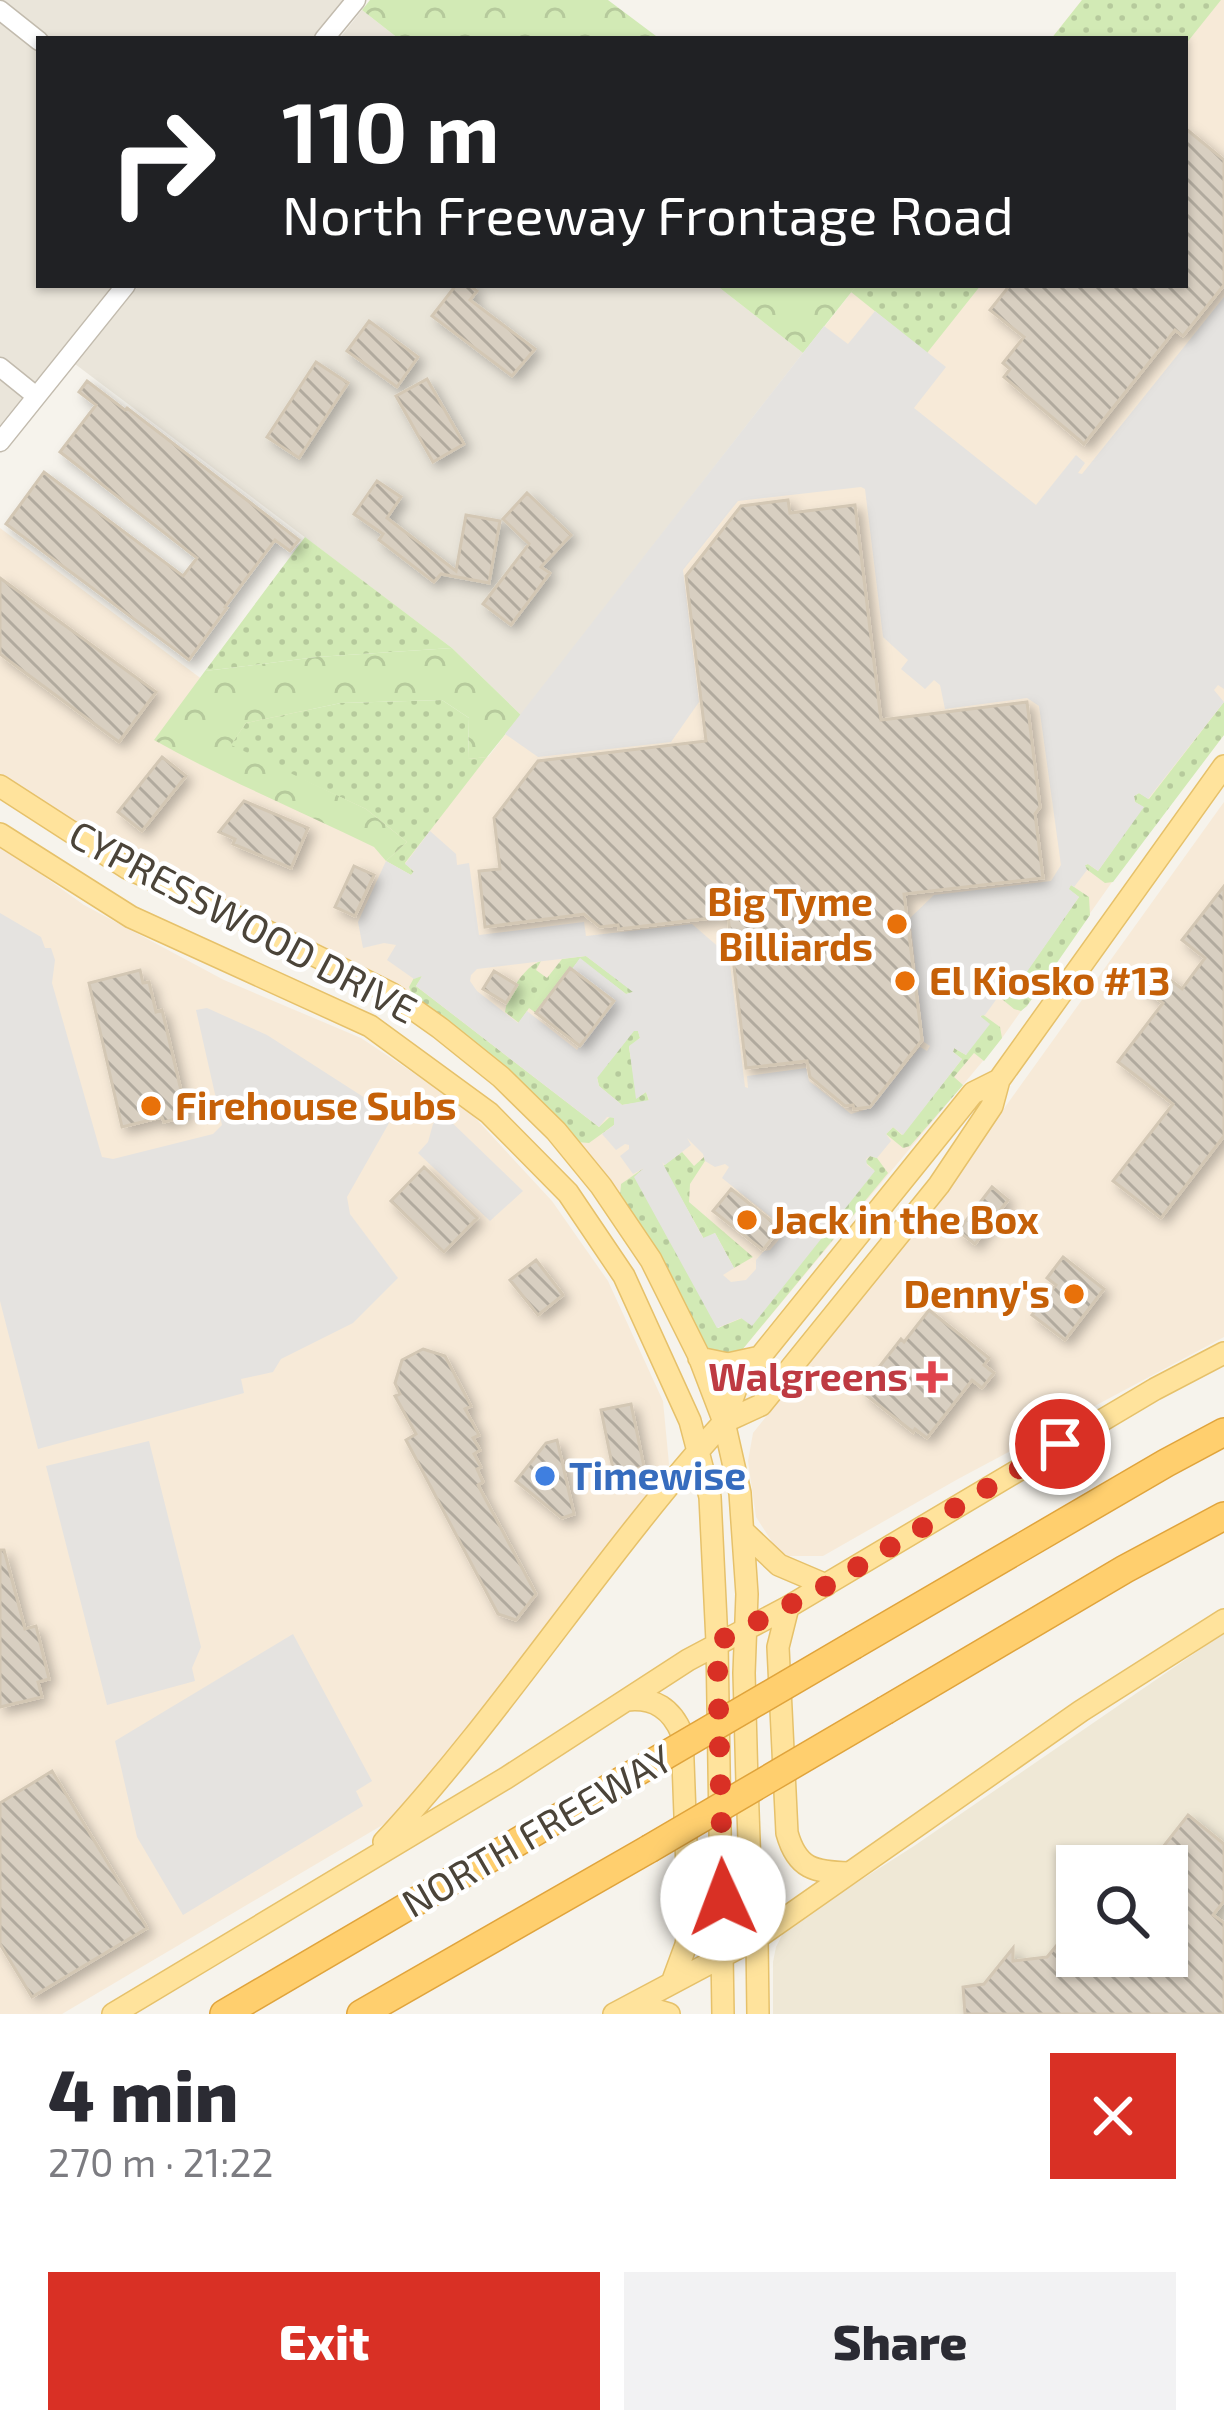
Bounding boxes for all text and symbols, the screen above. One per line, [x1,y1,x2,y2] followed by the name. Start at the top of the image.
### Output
[282,79,500,180] text: 110 m
[84,84,240,240] icon: right
[282,181,1014,246] text: North Freeway Frontage Road
[62,809,425,1032] street label: CYPRESSWOOD DRIVE
[707,877,873,969] place label: Big Tyme Billiards
[884,911,910,937] marker: Big Tyme Billiards
[929,956,1170,1003] place label: El Kiosko #13
[892,968,918,994] marker: El Kiosko #13
[175,1081,456,1128] place label: Firehouse Subs
[138,1093,164,1119] marker: Firehouse Subs
[771,1195,1039,1242] place label: Jack in the Box
[734,1207,760,1233] marker: Jack in the Box
[903,1269,1050,1317] place label: Denny's
[1061,1281,1087,1307] marker: Denny's
[708,1352,908,1399] place label: Walgreens
[919,1364,945,1390] marker: Walgreens
[1009,1393,1111,1495] pin
[1027,1411,1093,1477] icon: arrive
[569,1451,746,1498] place label: Timewise
[532,1463,558,1489] marker: Timewise
[393,1733,680,1926] street label: NORTH FREEWAY
[660,1835,786,1961] position arrow
[1056,1845,1188,1977] map controls
[1056,1845,1188,1977] button: search
[48,2050,239,2136] text: 4 min
[1050,2053,1176,2179] button: close
[48,2138,273,2185] text: 270 m · 21:22
[48,2272,600,2410] button: Exit
[624,2272,1176,2410] button: Share

